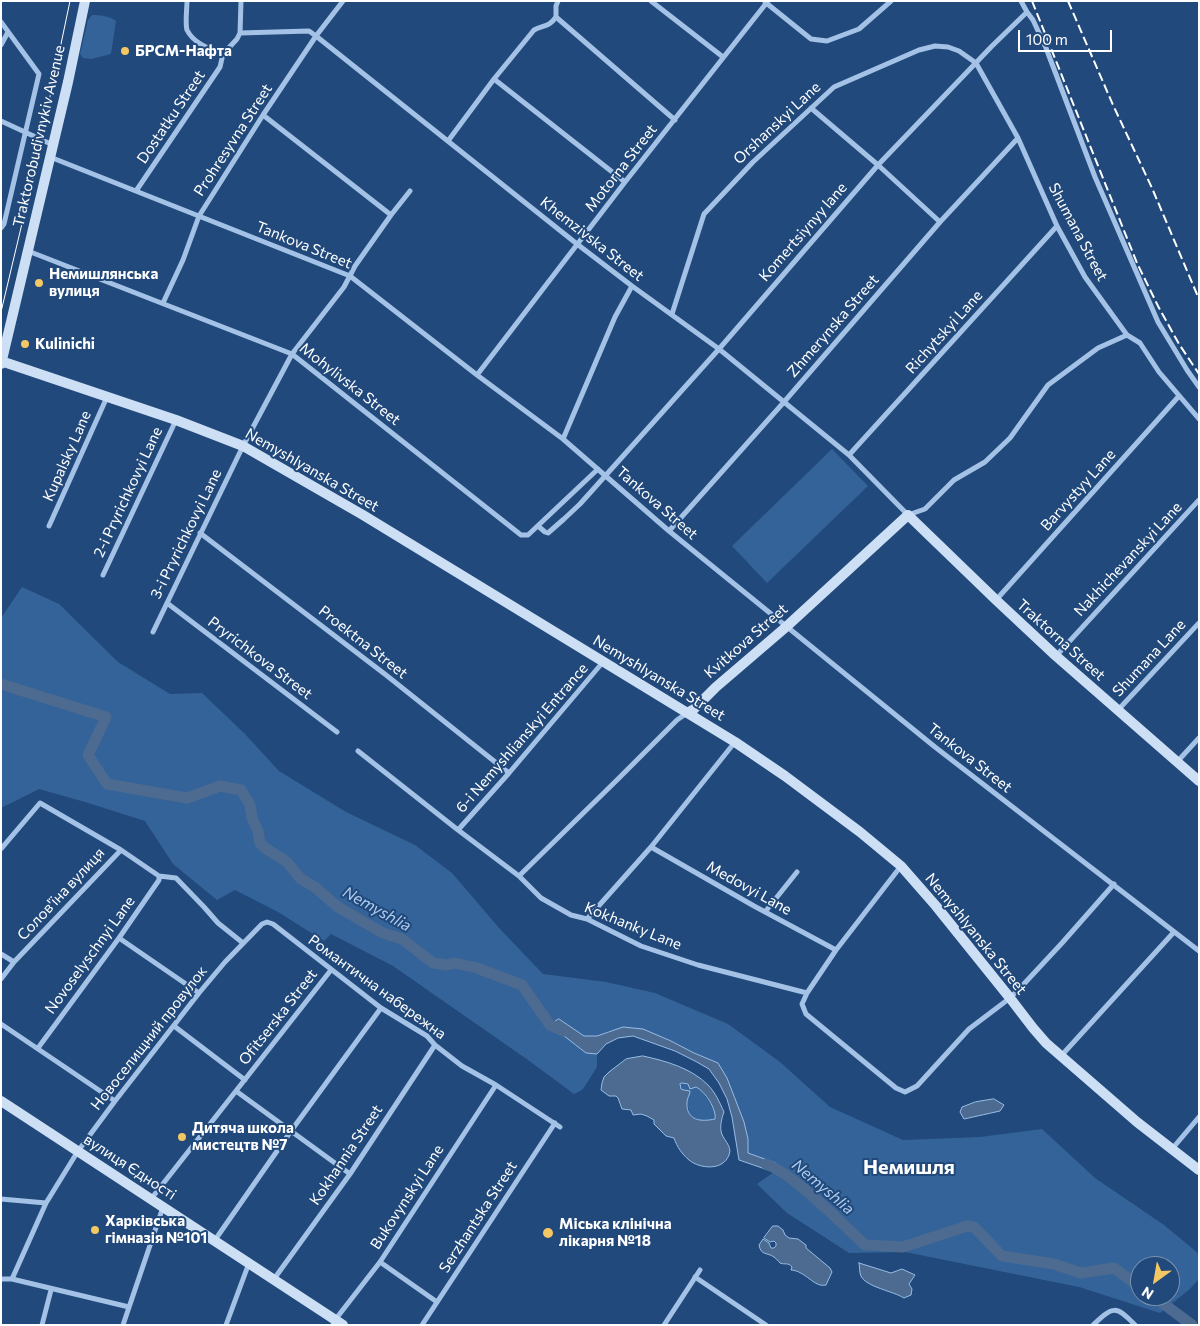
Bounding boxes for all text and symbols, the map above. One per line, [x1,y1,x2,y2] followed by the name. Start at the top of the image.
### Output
[1020,20,1114,52] scale bar
[1026,30,1068,48] text: 100 m
[135,42,232,60] place label: БРСМ-Нафта
[9,43,69,229] street label: Traktorobudivnykiv Avenue
[119,45,131,57] marker: БРСМ-Нафта
[133,67,209,167] street label: Dostatku Street
[730,78,824,168] street label: Orshanskyi Lane
[190,81,276,199] street label: Prohresyvna Street
[581,121,661,215] street label: Motorna Street
[755,179,851,285] street label: Komertsiynyy lane
[1045,180,1111,284] street label: Shumana Street
[537,193,647,285] street label: Khemzivska Street
[253,218,355,272] street label: Tankova Street
[49,265,158,300] place label: Немишлянська вулиця
[784,271,882,381] street label: Zhmerynska Street
[33,277,45,289] marker: Немишлянська вулиця
[902,287,986,377] street label: Richytskyi Lane
[35,335,95,353] place label: Kulinichi
[19,338,31,350] marker: Kulinichi
[296,339,404,429] street label: Mohylivska Street
[39,408,95,504] street label: Kupalsky Lane
[90,424,166,560] street label: 2-i Pryrichkovyi Lane
[242,424,382,516] street label: Nemyshlyanska Street
[1037,446,1119,534] street label: Barvystyy Lane
[613,463,701,543] street label: Tankova Street
[147,466,225,602] street label: 3-i Pryrichkovyi Lane
[1070,498,1186,620] street label: Nakhichevanskyi Lane
[1013,596,1109,684] street label: Traktorna Street
[701,600,791,682] street label: Kvitkova Street
[315,602,411,682] street label: Proektna Street
[204,613,316,703] street label: Pryrichkova Street
[1109,616,1189,700] street label: Shumana Lane
[590,631,728,725] street label: Nemyshlyanska Street
[452,660,592,816] street label: 6-i Nemyshlianskyi Entrance
[924,720,1016,796] street label: Tankova Street
[14,844,108,944] street label: Солов'їна вулиця
[703,857,795,919] street label: Medovyi Lane
[921,870,1031,998] street label: Nemyshlyanska Street
[339,882,415,936] water label: Nemyshlia
[41,893,139,1017] street label: Novoselyschnyi Lane
[582,898,684,954] street label: Kokhanky Lane
[305,931,449,1043] street label: Романтична набережна
[87,962,211,1114] street label: Новоселищний провулок
[235,965,321,1069] street label: Ofitserska Street
[306,1101,386,1209] street label: Kokhannia Street
[192,1119,294,1154] place label: Дитяча школа мистецтв №7
[80,1130,180,1204] street label: вулиця Єдності
[176,1131,188,1143] marker: Дитяча школа мистецтв №7
[367,1141,447,1253] street label: Bukovynskyi Lane
[788,1155,858,1219] water label: Nemyshlia
[863,1155,955,1179] district label: Немишля
[435,1158,521,1276] street label: Serzhantska Street
[105,1212,207,1247] place label: Харківська гімназія №101
[559,1215,672,1250] place label: Міська клінічна лікарня №18
[89,1224,101,1236] marker: Харківська гімназія №101
[541,1226,555,1240] marker: Міська клінічна лікарня №18
[1130,1256,1180,1306] north arrow
[1138,1283,1156,1303] text: N

